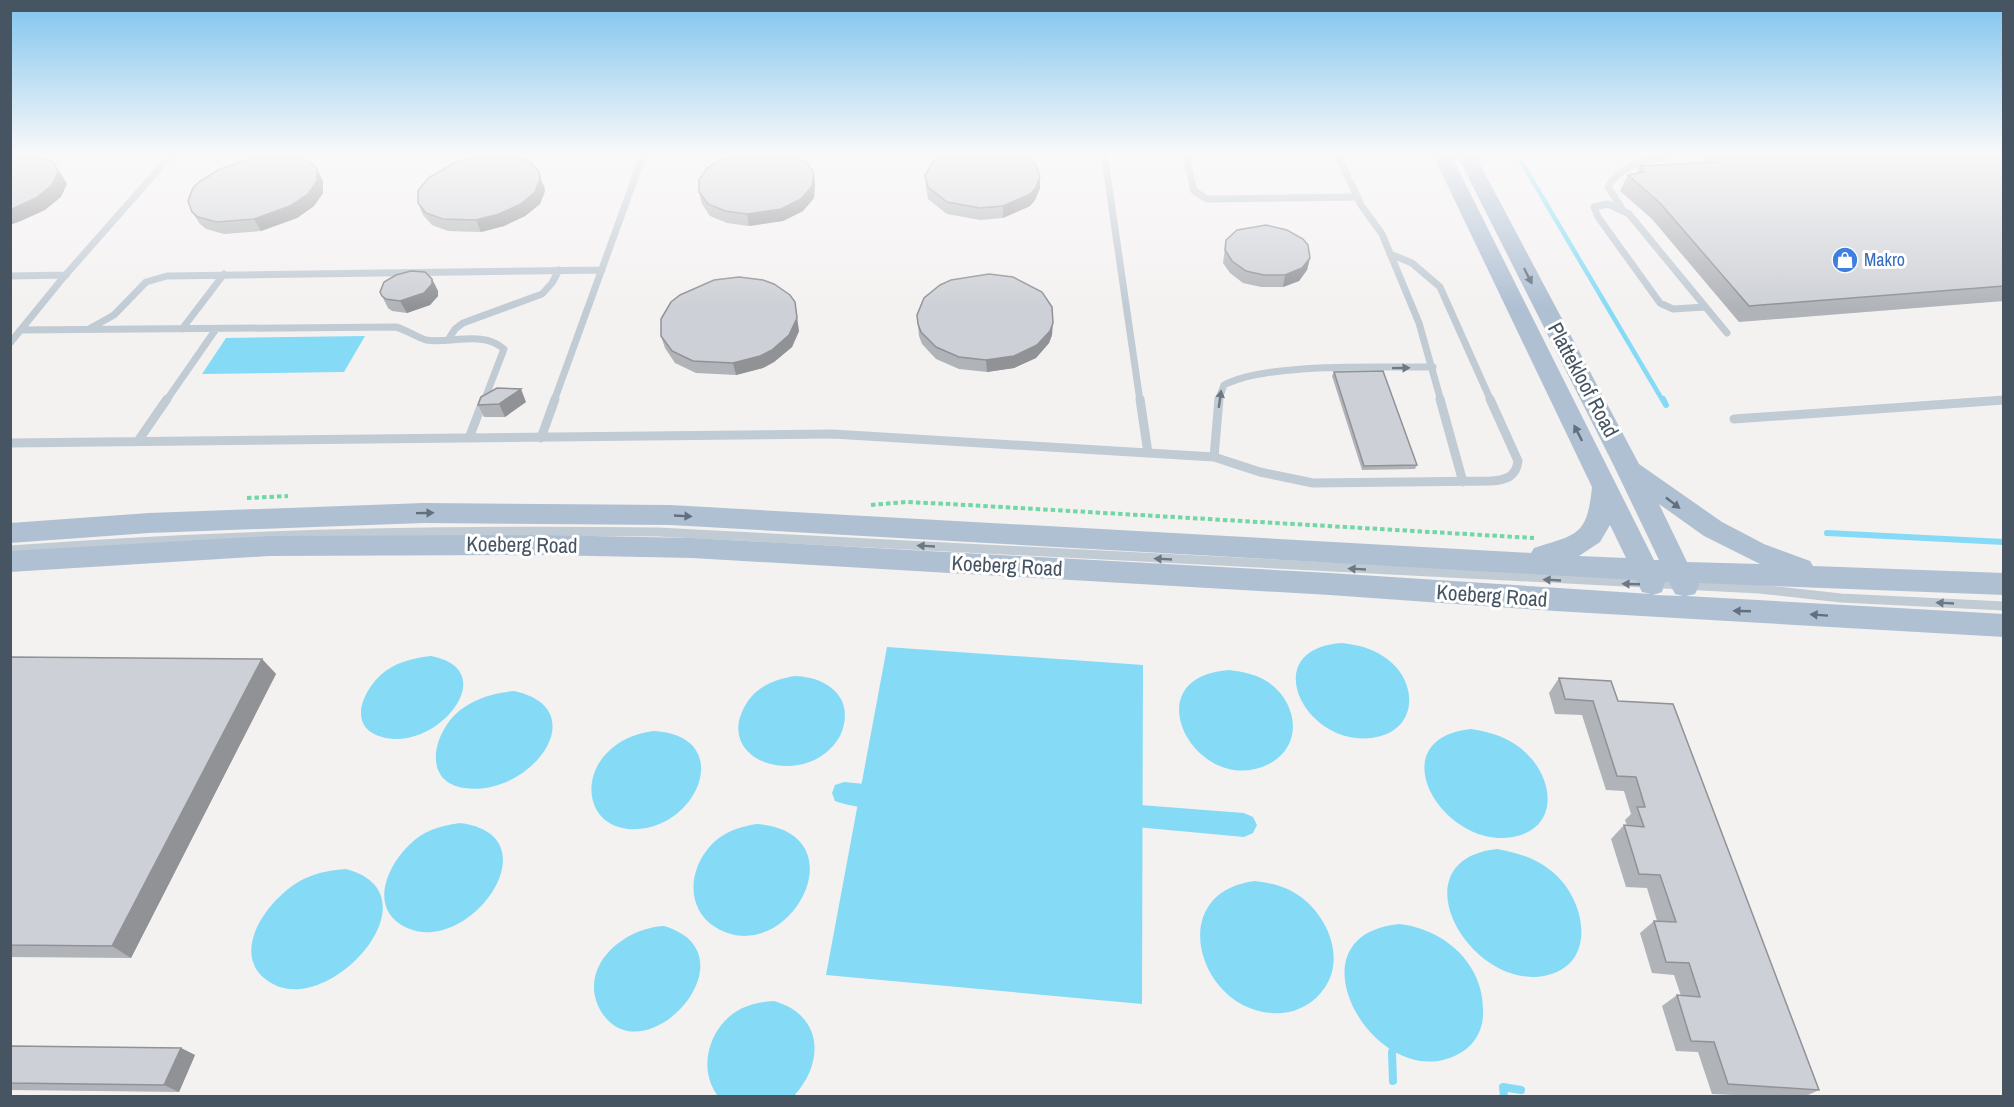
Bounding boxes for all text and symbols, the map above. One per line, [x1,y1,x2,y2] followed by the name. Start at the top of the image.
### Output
[1830,245,1860,275] shop icon: Makro
[1864,247,1905,272] place label: Makro
[1523,267,1533,285] one-way arrow
[1541,317,1626,442] street label: Plattekloof Road
[1392,363,1411,373] one-way arrow
[1215,389,1224,408] one-way arrow
[1573,424,1583,441] one-way arrow
[1665,496,1680,508] one-way arrow
[416,508,435,518] one-way arrow
[674,511,693,520] one-way arrow
[466,529,578,560] street label: Koeberg Road
[916,542,935,551] one-way arrow
[951,548,1063,583] street label: Koeberg Road
[1153,554,1172,563] one-way arrow
[1348,565,1367,574] one-way arrow
[1542,575,1561,585] one-way arrow
[1436,577,1548,614] street label: Koeberg Road
[1622,579,1641,588] one-way arrow
[1936,599,1955,608] one-way arrow
[1733,606,1752,616] one-way arrow
[1810,610,1829,620] one-way arrow

